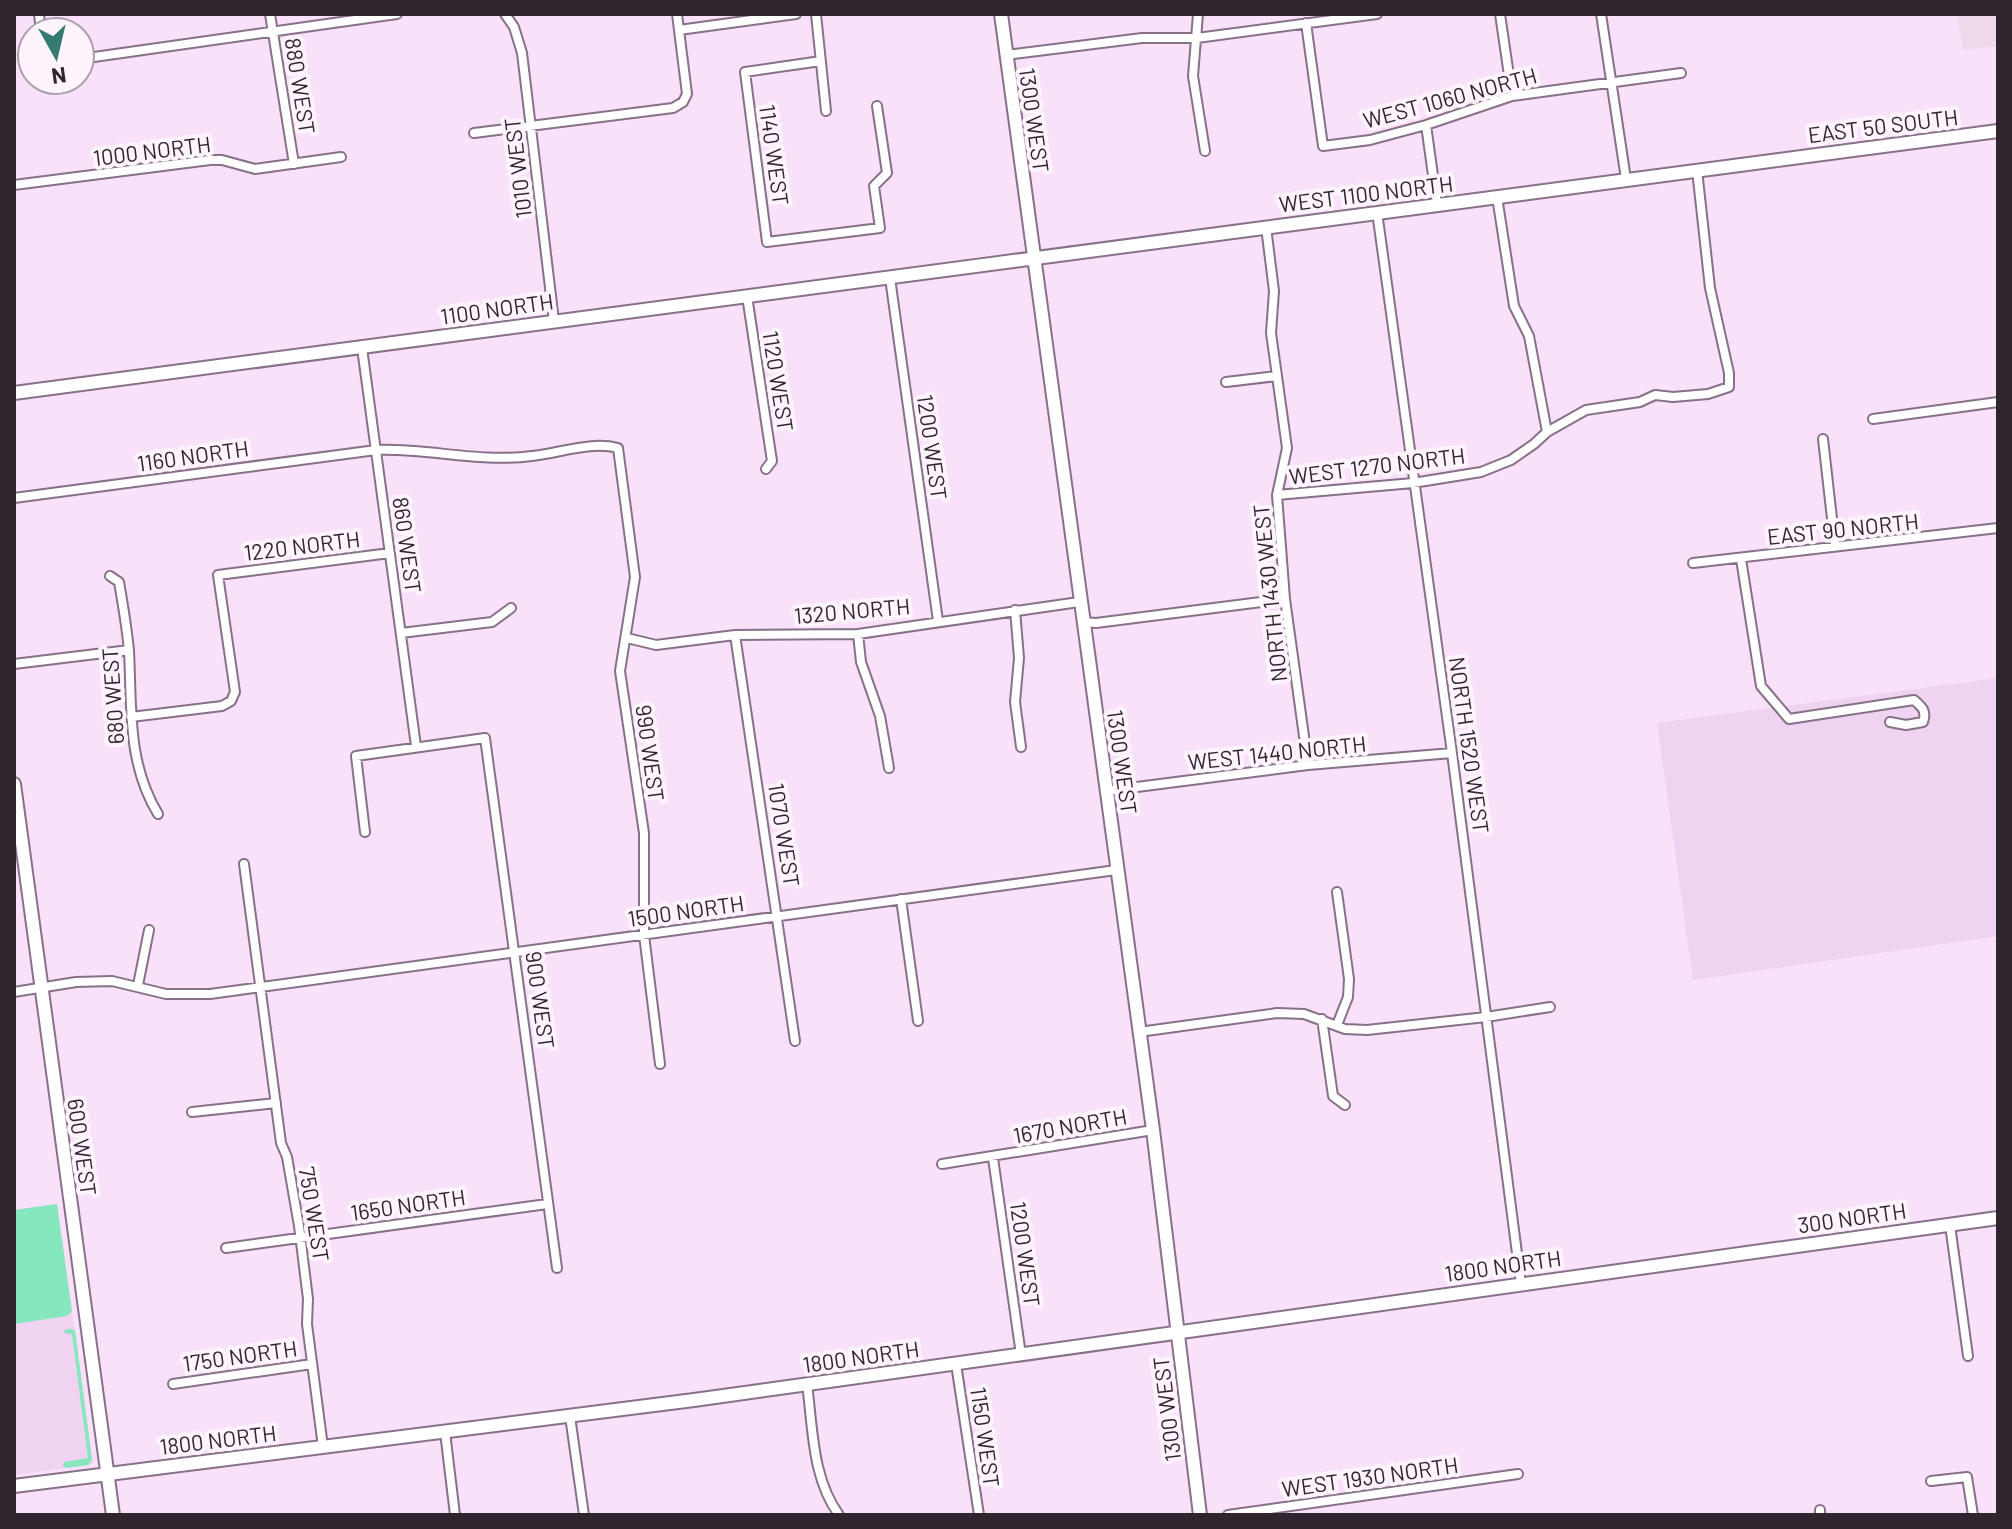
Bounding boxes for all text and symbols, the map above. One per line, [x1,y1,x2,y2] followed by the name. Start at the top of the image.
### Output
[16,16,96,96] north arrow
[281,36,321,136] street label: 880 WEST
[1360,61,1539,133] street label: WEST 1060 NORTH
[50,63,68,91] text: N
[1015,66,1055,174] street label: 1300 WEST
[755,103,795,207] street label: 1140 WEST
[1806,103,1959,147] street label: EAST 50 SOUTH
[498,116,536,220] street label: 1010 WEST
[92,130,212,170] street label: 1000 NORTH
[1277,169,1454,217] street label: WEST 1100 NORTH
[439,287,555,329] street label: 1100 NORTH
[758,329,800,433] street label: 1120 WEST
[913,393,953,501] street label: 1200 WEST
[135,434,250,476] street label: 1160 NORTH
[1287,441,1466,489] street label: WEST 1270 NORTH
[388,495,428,595] street label: 860 WEST
[1247,503,1291,683] street label: NORTH 1430 WEST
[1766,507,1920,549] street label: EAST 90 NORTH
[242,525,362,565] street label: 1220 NORTH
[793,592,911,628] street label: 1320 NORTH
[96,647,128,745] street label: 680 WEST
[1445,655,1495,835] street label: NORTH 1520 WEST
[631,703,671,803] street label: 990 WEST
[1103,708,1143,816] street label: 1300 WEST
[1186,730,1367,774] street label: WEST 1440 NORTH
[764,781,806,889] street label: 1070 WEST
[626,889,746,931] street label: 1500 NORTH
[521,950,561,1050] street label: 900 WEST
[63,1097,103,1197] street label: 600 WEST
[1011,1102,1129,1148] street label: 1670 NORTH
[295,1165,335,1263] street label: 750 WEST
[349,1183,467,1225] street label: 1650 NORTH
[1796,1197,1908,1238] street label: 300 NORTH
[1006,1200,1046,1308] street label: 1200 WEST
[1443,1244,1563,1286] street label: 1800 NORTH
[181,1334,299,1376] street label: 1750 NORTH
[801,1335,921,1377] street label: 1800 NORTH
[1147,1355,1185,1463] street label: 1300 WEST
[966,1385,1006,1489] street label: 1150 WEST
[158,1419,278,1459] street label: 1800 NORTH
[1280,1451,1460,1501] street label: WEST 1930 NORTH

